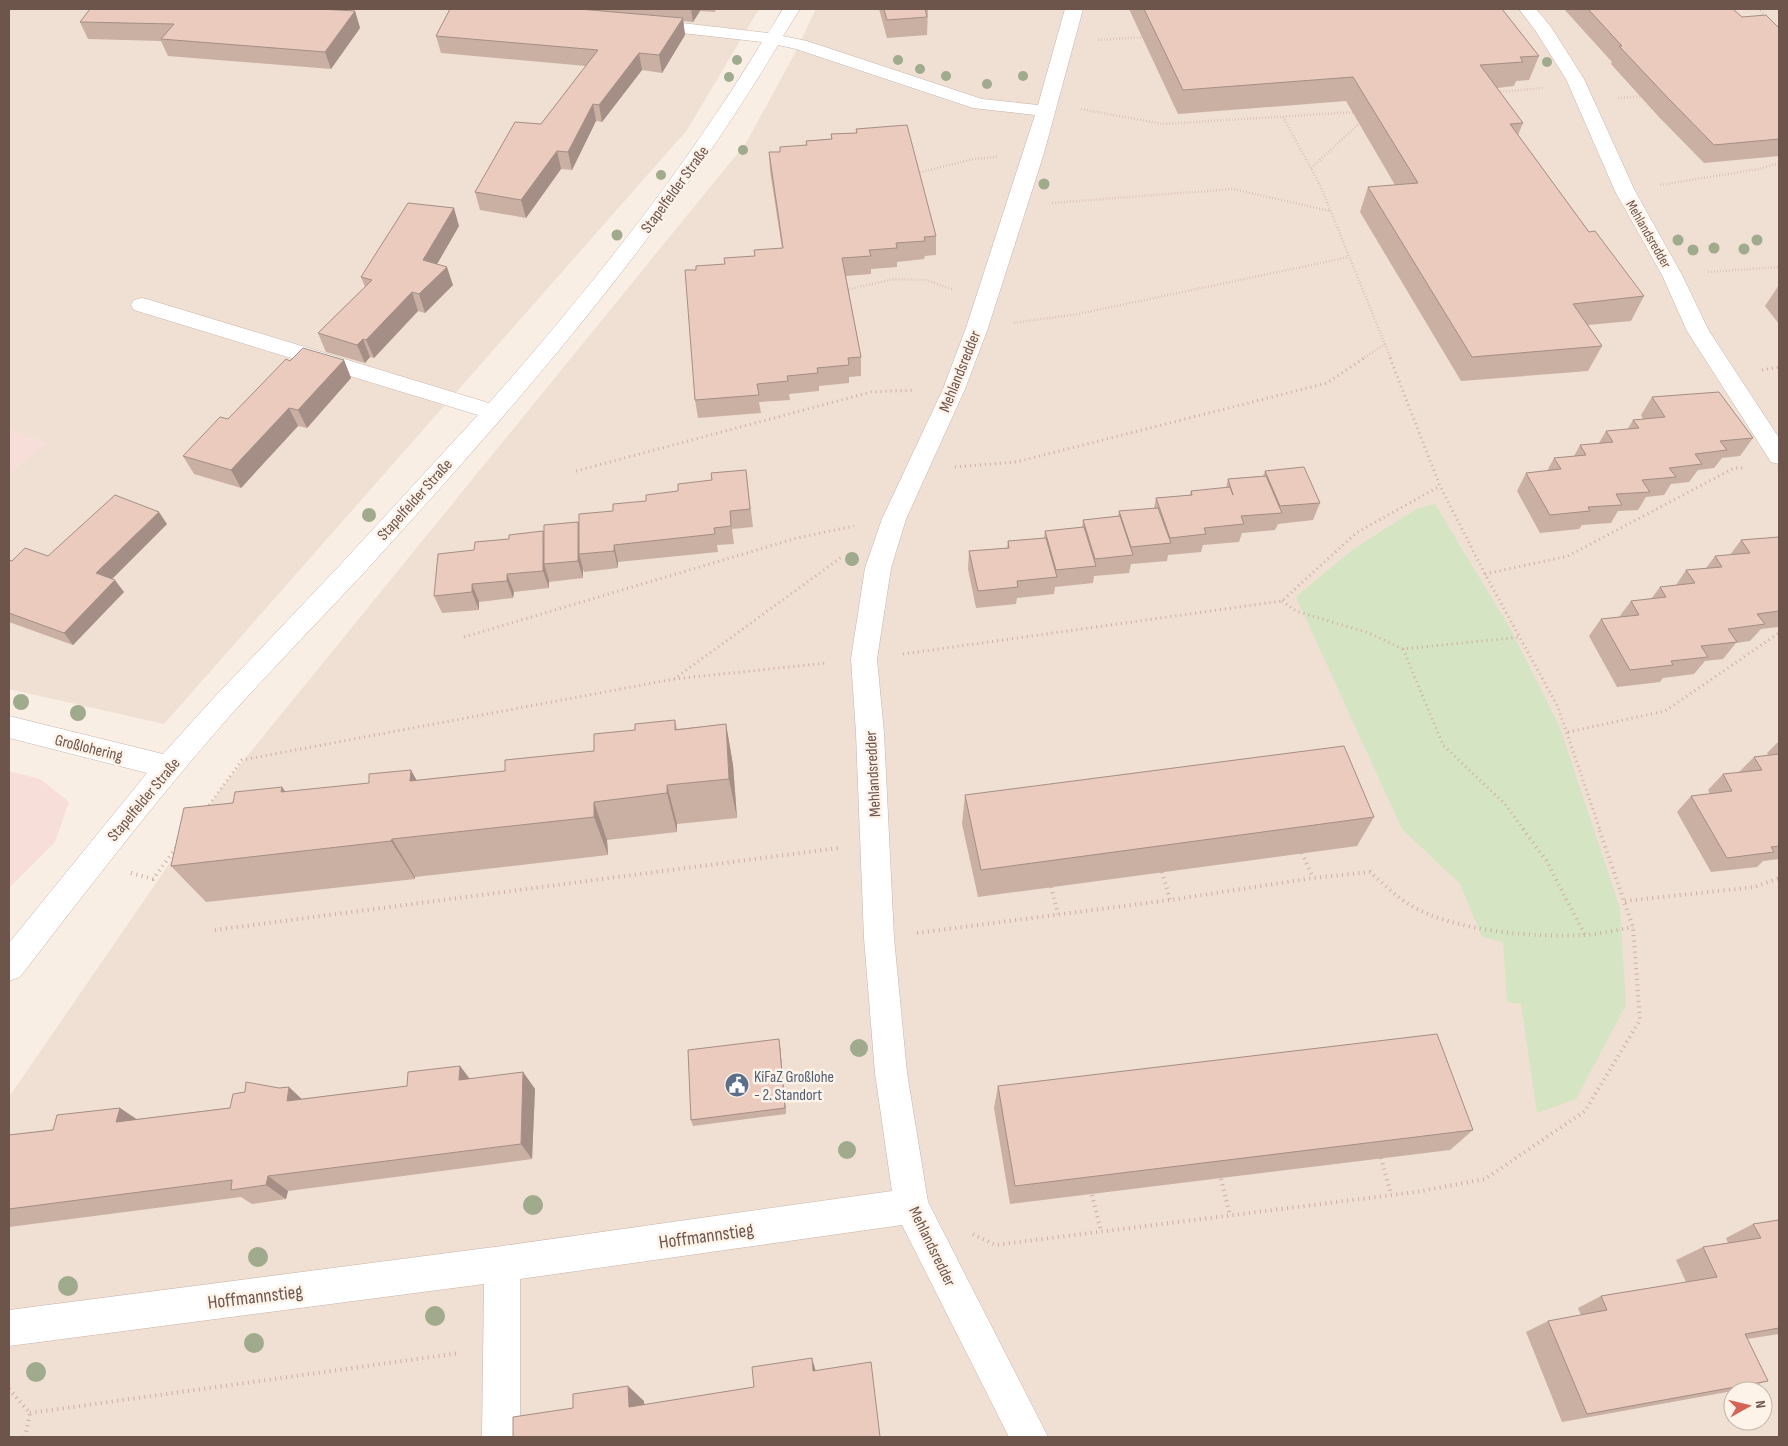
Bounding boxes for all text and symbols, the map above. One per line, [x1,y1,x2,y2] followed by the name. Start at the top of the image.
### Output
[637,143,713,237] street label: Stapelfelder Straße
[1622,197,1675,271] street label: Mehlandsredder
[935,328,986,415] street label: Mehlandsredder
[374,455,457,545] street label: Stapelfelder Straße
[862,730,885,818] street label: Mehlandsredder
[53,731,125,766] street label: Großlohering
[104,754,185,846] street label: Stapelfelder Straße
[754,1068,834,1105] place label: KiFaZ Großlohe - 2. Standort
[724,1072,750,1098] public building icon: KiFaZ Großlohe - 2. Standort
[904,1204,959,1290] street label: Mehlandsredder
[657,1218,756,1255] street label: Hoffmannstieg
[206,1280,304,1315] street label: Hoffmannstieg
[1723,1381,1773,1431] north arrow
[1751,1399,1769,1409] text: N

